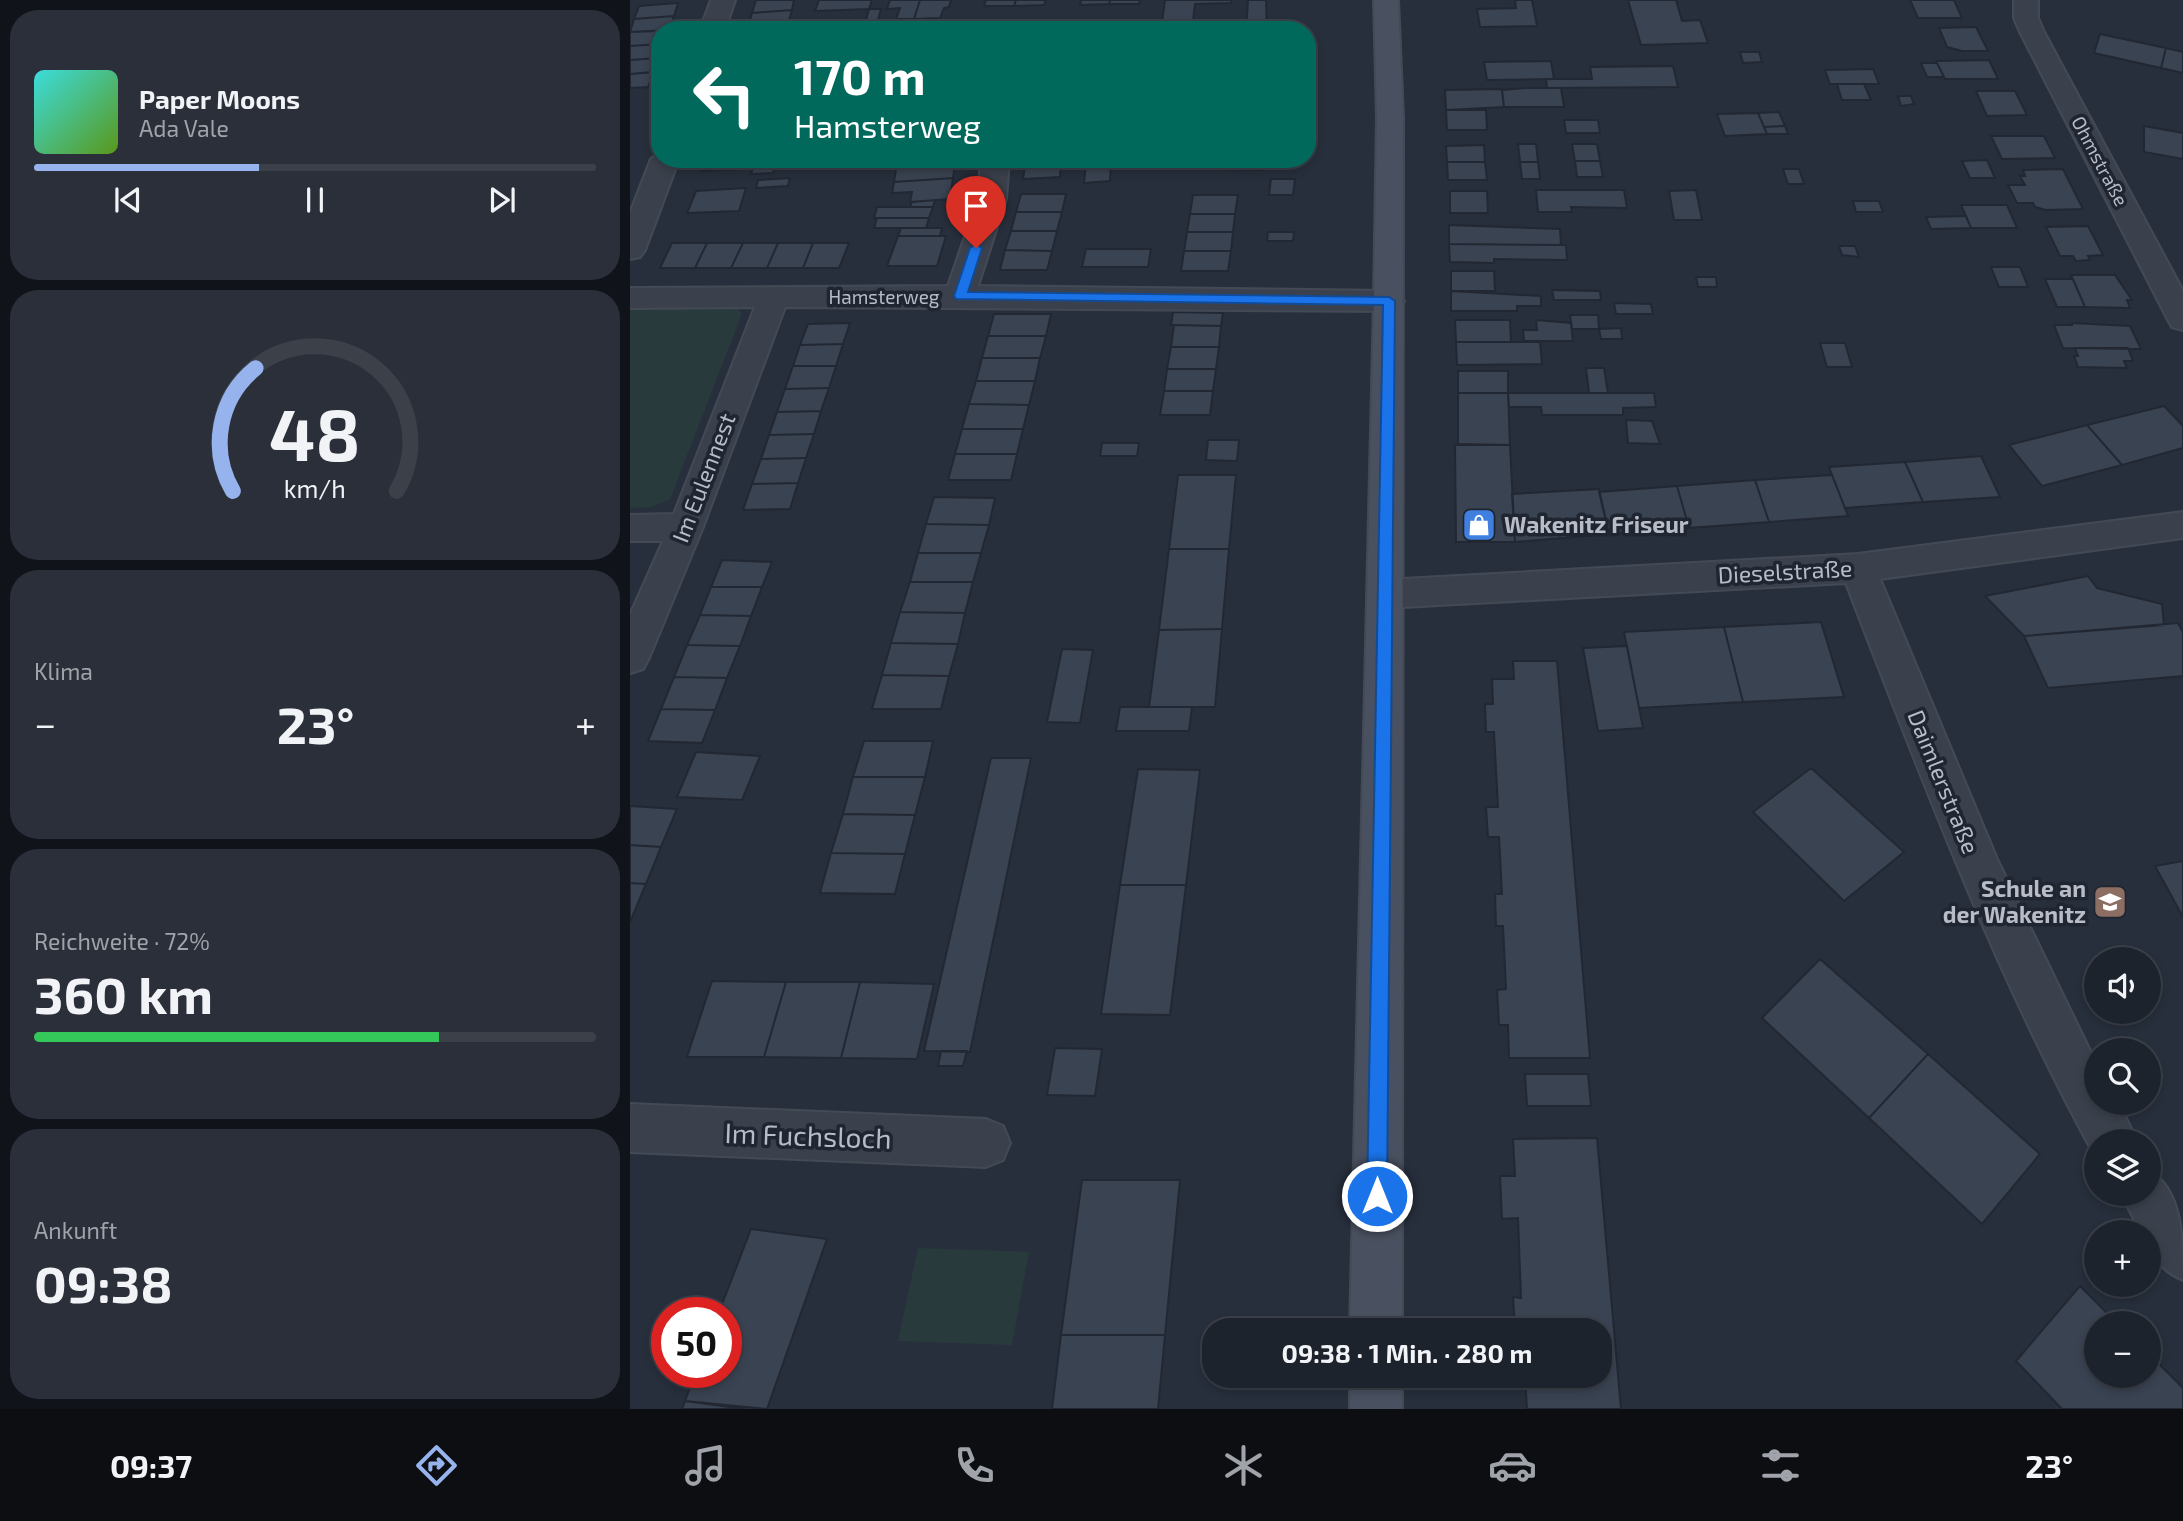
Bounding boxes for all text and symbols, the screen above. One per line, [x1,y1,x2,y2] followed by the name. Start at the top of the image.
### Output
[794,46,926,105] text: 170 m
[679,49,770,140] icon: left
[139,83,300,114] text: Paper Moons
[794,106,981,144] text: Hamsterweg
[2067,112,2134,210] street label: Ohmstraße
[139,114,229,142] text: Ada Vale
[946,176,1006,248] pin
[109,181,147,219] icon: previous
[296,181,334,219] icon: pause
[483,181,521,219] icon: next
[957,187,995,225] icon: arrive
[829,285,940,308] street label: Hamsterweg
[269,388,361,476] text: 48
[666,409,741,546] street label: Im Eulennest
[284,472,346,502] text: km/h
[1460,506,1498,544] shop icon: Wakenitz Friseur
[1504,510,1689,538] place label: Wakenitz Friseur
[1717,554,1853,588] street label: Dieselstraße
[34,657,93,685] text: Klima
[277,692,354,754] text: 23°
[34,700,56,746] text: −
[575,700,596,746] text: +
[1902,706,1985,857] street label: Daimlerstraße
[1943,874,2086,928] place label: Schule an der Wakenitz
[2091,883,2129,921] school or university icon: Schule an der Wakenitz
[34,927,210,955] text: Reichweite · 72%
[2084,947,2161,1388] map controls
[2084,947,2161,1024] button: sound
[34,962,213,1024] text: 360 km
[2084,1038,2161,1115] button: search
[724,1115,892,1155] street label: Im Fuchsloch
[2084,1129,2161,1206] button: layers
[1340,1159,1414,1233] position arrow
[34,1216,117,1244] text: Ankunft
[2084,1220,2161,1297] button: +
[34,1251,173,1313] text: 09:38
[651,1297,742,1388] speed limit sign: 50
[2084,1311,2161,1388] button: −
[1282,1337,1532,1368] text: 09:38 · 1 Min. · 280 m
[412,1441,461,1490] icon: directions
[681,1441,730,1490] icon: music
[950,1441,999,1490] icon: phone
[1219,1441,1268,1490] icon: climate
[1488,1441,1537,1490] icon: car
[1756,1441,1805,1490] icon: filters
[110,1446,192,1484] text: 09:37
[2025,1446,2073,1484] text: 23°

